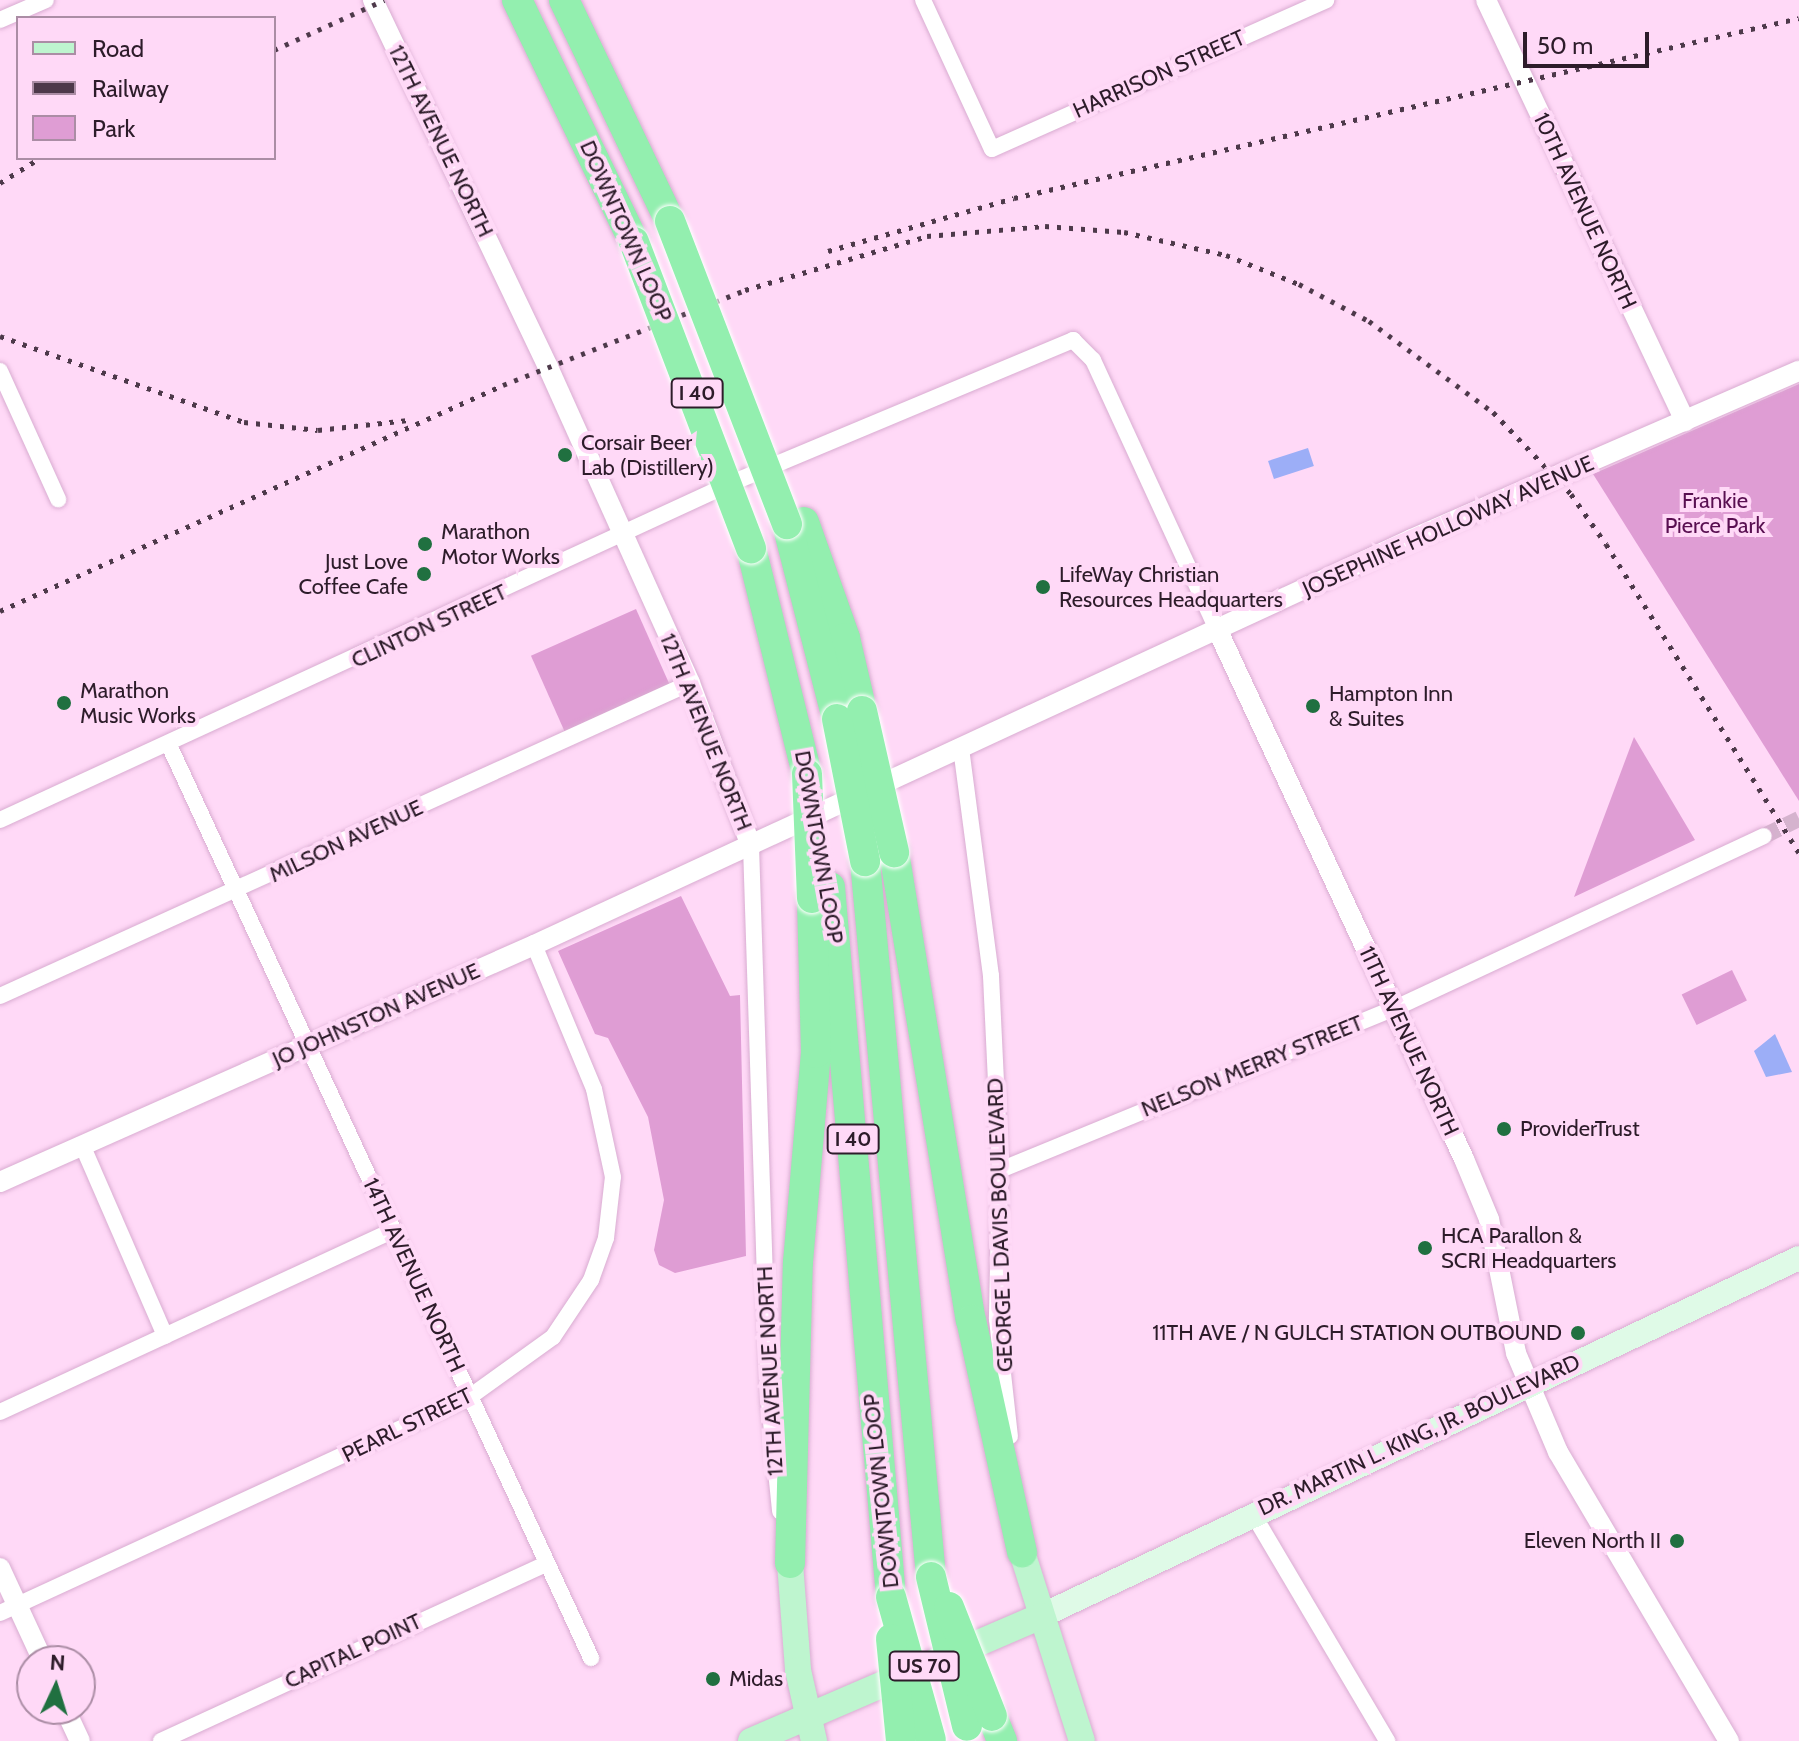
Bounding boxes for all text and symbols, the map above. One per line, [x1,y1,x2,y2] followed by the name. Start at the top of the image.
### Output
[16,16,276,160] legend
[1527,16,1653,66] scale bar
[1069,24,1249,124] street label: HARRISON STREET
[1537,31,1593,60] text: 50 m
[92,34,144,63] text: Road
[383,41,499,241] street label: 12TH AVENUE NORTH
[92,74,169,103] text: Railway
[1528,109,1642,313] street label: 10TH AVENUE NORTH
[92,114,135,143] text: Park
[574,136,678,326] street label: DOWNTOWN LOOP
[669,377,725,409] road number: I 40
[581,429,714,480] place label: Corsair Beer Lab (Distillery)
[556,446,574,464] marker: Corsair Beer Lab (Distillery)
[1298,450,1598,602] street label: JOSEPHINE HOLLOWAY AVENUE
[1665,487,1765,538] park label: Frankie Pierce Park
[441,518,560,570] place label: Marathon Motor Works
[416,535,434,553] marker: Marathon Motor Works
[299,548,408,600] place label: Just Love Coffee Cafe
[1059,561,1283,612] place label: LifeWay Christian Resources Headquarters
[415,565,433,583] marker: Just Love Coffee Cafe
[347,578,511,674] street label: CLINTON STREET
[1034,578,1052,596] marker: LifeWay Christian Resources Headquarters
[654,630,758,834] street label: 12TH AVENUE NORTH
[80,677,196,728] place label: Marathon Music Works
[1329,680,1453,732] place label: Hampton Inn & Suites
[55,694,73,712] marker: Marathon Music Works
[1304,697,1322,715] marker: Hampton Inn & Suites
[789,749,849,945] street label: DOWNTOWN LOOP
[265,794,427,888] street label: MILSON AVENUE
[1354,942,1464,1140] street label: 11TH AVENUE NORTH
[268,957,484,1073] street label: JO JOHNSTON AVENUE
[1137,1009,1367,1123] street label: NELSON MERRY STREET
[982,1078,1018,1372] street label: GEORGE L DAVIS BOULEVARD
[1520,1116,1640,1142] place label: ProviderTrust
[1495,1120,1513,1138] marker: ProviderTrust
[825,1123,881,1155] road number: I 40
[357,1174,471,1376] street label: 14TH AVENUE NORTH
[1441,1222,1616,1274] place label: HCA Parallon & SCRI Headquarters
[1416,1239,1434,1257] marker: HCA Parallon & SCRI Headquarters
[751,1265,789,1477] street label: 12TH AVENUE NORTH
[1152,1320,1562,1346] place label: 11TH AVE / N GULCH STATION OUTBOUND
[1569,1324,1587,1342] marker: 11TH AVE / N GULCH STATION OUTBOUND
[1254,1349,1584,1521] street label: DR. MARTIN L. KING, JR. BOULEVARD
[338,1382,476,1468] street label: PEARL STREET
[858,1393,904,1589] street label: DOWNTOWN LOOP
[1524,1528,1661,1554] place label: Eleven North II
[1668,1532,1686,1550] marker: Eleven North II
[280,1608,426,1694] street label: CAPITAL POINT
[16,1645,96,1725] north arrow
[49,1649,66,1677] text: N
[888,1650,960,1682] road number: US 70
[729,1666,783,1692] place label: Midas
[704,1670,722,1688] marker: Midas

